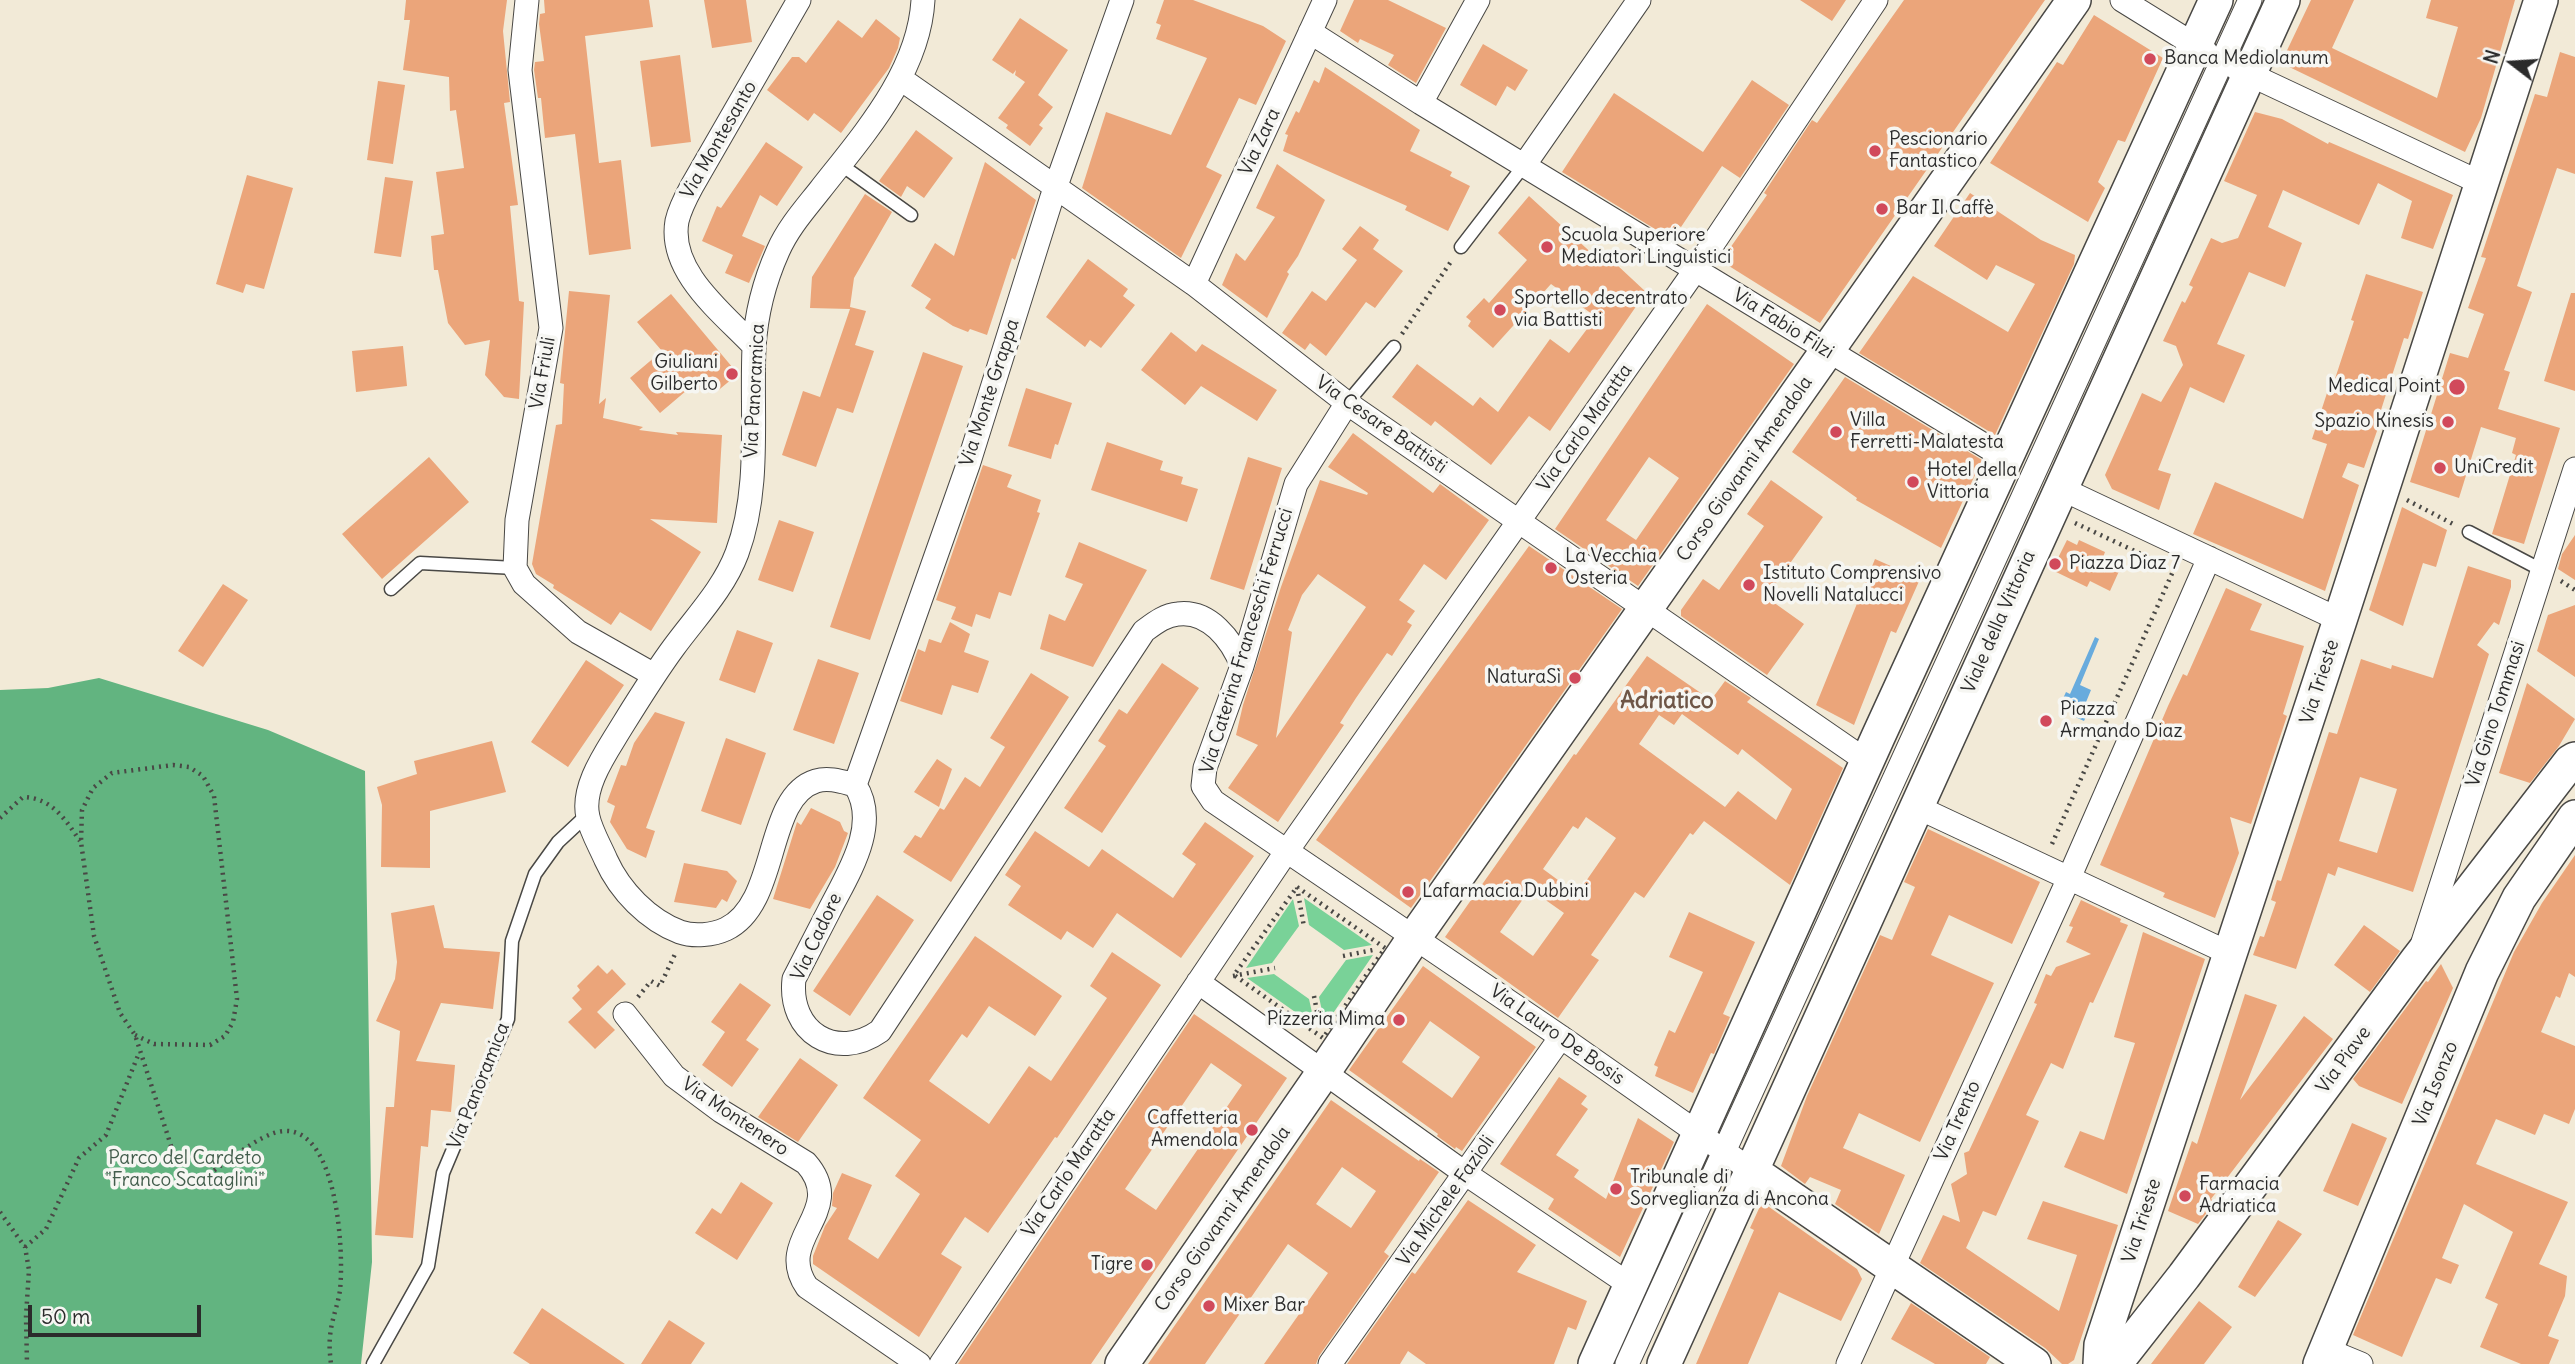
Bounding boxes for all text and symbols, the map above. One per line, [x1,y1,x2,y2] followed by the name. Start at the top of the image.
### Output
[2477,28,2547,98] north arrow
[2479,47,2505,67] text: N
[2164,48,2329,70] place label: Banca Mediolanum
[2142,51,2158,67] marker: Banca Mediolanum
[676,77,762,203] street label: Via Montesanto
[1235,105,1285,179] street label: Via Zara
[1889,129,1988,173] place label: Pescionario Fantastico
[1867,143,1883,159] marker: Pescionario Fantastico
[1896,198,1994,220] place label: Bar Il Caffè
[1874,201,1890,217] marker: Bar Il Caffè
[1561,225,1731,269] place label: Scuola Superiore Mediatori Linguistici
[1539,239,1555,255] marker: Scuola Superiore Mediatori Linguistici
[1728,284,1838,364] street label: Via Fabio Filzi
[1514,288,1688,332] place label: Sportello decentrato via Battisti
[1492,302,1508,318] marker: Sportello decentrato via Battisti
[955,316,1025,470] street label: Via Monte Grappa
[740,323,770,459] street label: Via Panoramica
[525,335,561,411] street label: Via Friuli
[650,352,718,396] place label: Giuliani Gilberto
[1533,360,1637,496] street label: Via Carlo Maratta
[724,366,740,382] marker: Giuliani Gilberto
[1311,371,1451,479] street label: Via Cesare Battisti
[1672,372,1818,566] street label: Corso Giovanni Amendola
[2328,376,2441,398] place label: Medical Point
[2447,377,2467,397] marker: Medical Point
[1850,410,2004,454] place label: Villa Ferretti-Malatesta
[2314,411,2434,433] place label: Spazio Kinesis
[2440,414,2456,430] marker: Spazio Kinesis
[1828,424,1844,440] marker: Villa Ferretti-Malatesta
[2454,457,2534,479] place label: UniCredit
[1927,460,2017,504] place label: Hotel della Vittoria
[2432,460,2448,476] marker: UniCredit
[1905,474,1921,490] marker: Hotel della Vittoria
[1196,506,1298,776] street label: Via Caterina Franceschi Ferrucci
[1565,546,1657,590] place label: La Vecchia Osteria
[1957,547,2041,697] street label: Viale della Vittoria
[2069,553,2180,575] place label: Piazza Diaz 7
[2047,556,2063,572] marker: Piazza Diaz 7
[1543,560,1559,576] marker: La Vecchia Osteria
[1763,563,1941,607] place label: Istituto Comprensivo Novelli Natalucci
[1741,577,1757,593] marker: Istituto Comprensivo Novelli Natalucci
[2296,637,2344,727] street label: Via Trieste
[2462,638,2530,790] street label: Via Gino Tommasi
[1486,667,1561,689] place label: NaturaSì
[1567,670,1583,686] marker: NaturaSì
[1620,687,1714,715] district label: Adriatico
[2060,699,2182,743] place label: Piazza Armando Diaz
[2038,713,2054,729] marker: Piazza Armando Diaz
[1422,881,1589,903] place label: Lafarmacia.Dubbini
[1400,884,1416,900] marker: Lafarmacia.Dubbini
[787,890,847,984] street label: Via Cadore
[1485,980,1629,1090] street label: Via Lauro De Bosis
[1267,1009,1385,1031] place label: Pizzeria Mima
[1391,1012,1407,1028] marker: Pizzeria Mima
[443,1019,515,1153] street label: Via Panoramica
[2312,1022,2376,1098] street label: Via Piave
[2409,1038,2463,1130] street label: Via Isonzo
[677,1073,793,1161] street label: Via Montenero
[1930,1077,1986,1165] street label: Via Trento
[1018,1104,1120,1242] street label: Via Carlo Maratta
[1147,1108,1238,1152] place label: Caffetteria Amendola
[1150,1122,1296,1316] street label: Corso Giovanni Amendola
[1244,1122,1260,1138] marker: Caffetteria Amendola
[1392,1131,1500,1271] street label: Via Michele Fazioli
[105,1148,265,1192] park label: Parco del Cardeto "Franco Scataglini"
[1630,1167,1829,1211] place label: Tribunale di Sorveglianza di Ancona
[2199,1174,2280,1218] place label: Farmacia Adriatica
[2118,1176,2166,1266] street label: Via Trieste
[1608,1181,1624,1197] marker: Tribunale di Sorveglianza di Ancona
[2177,1188,2193,1204] marker: Farmacia Adriatica
[1091,1254,1133,1276] place label: Tigre
[1139,1257,1155,1273] marker: Tigre
[32,1290,205,1334] scale bar
[1223,1295,1305,1317] place label: Mixer Bar
[1201,1298,1217,1314] marker: Mixer Bar
[41,1303,90,1330] text: 50 m

